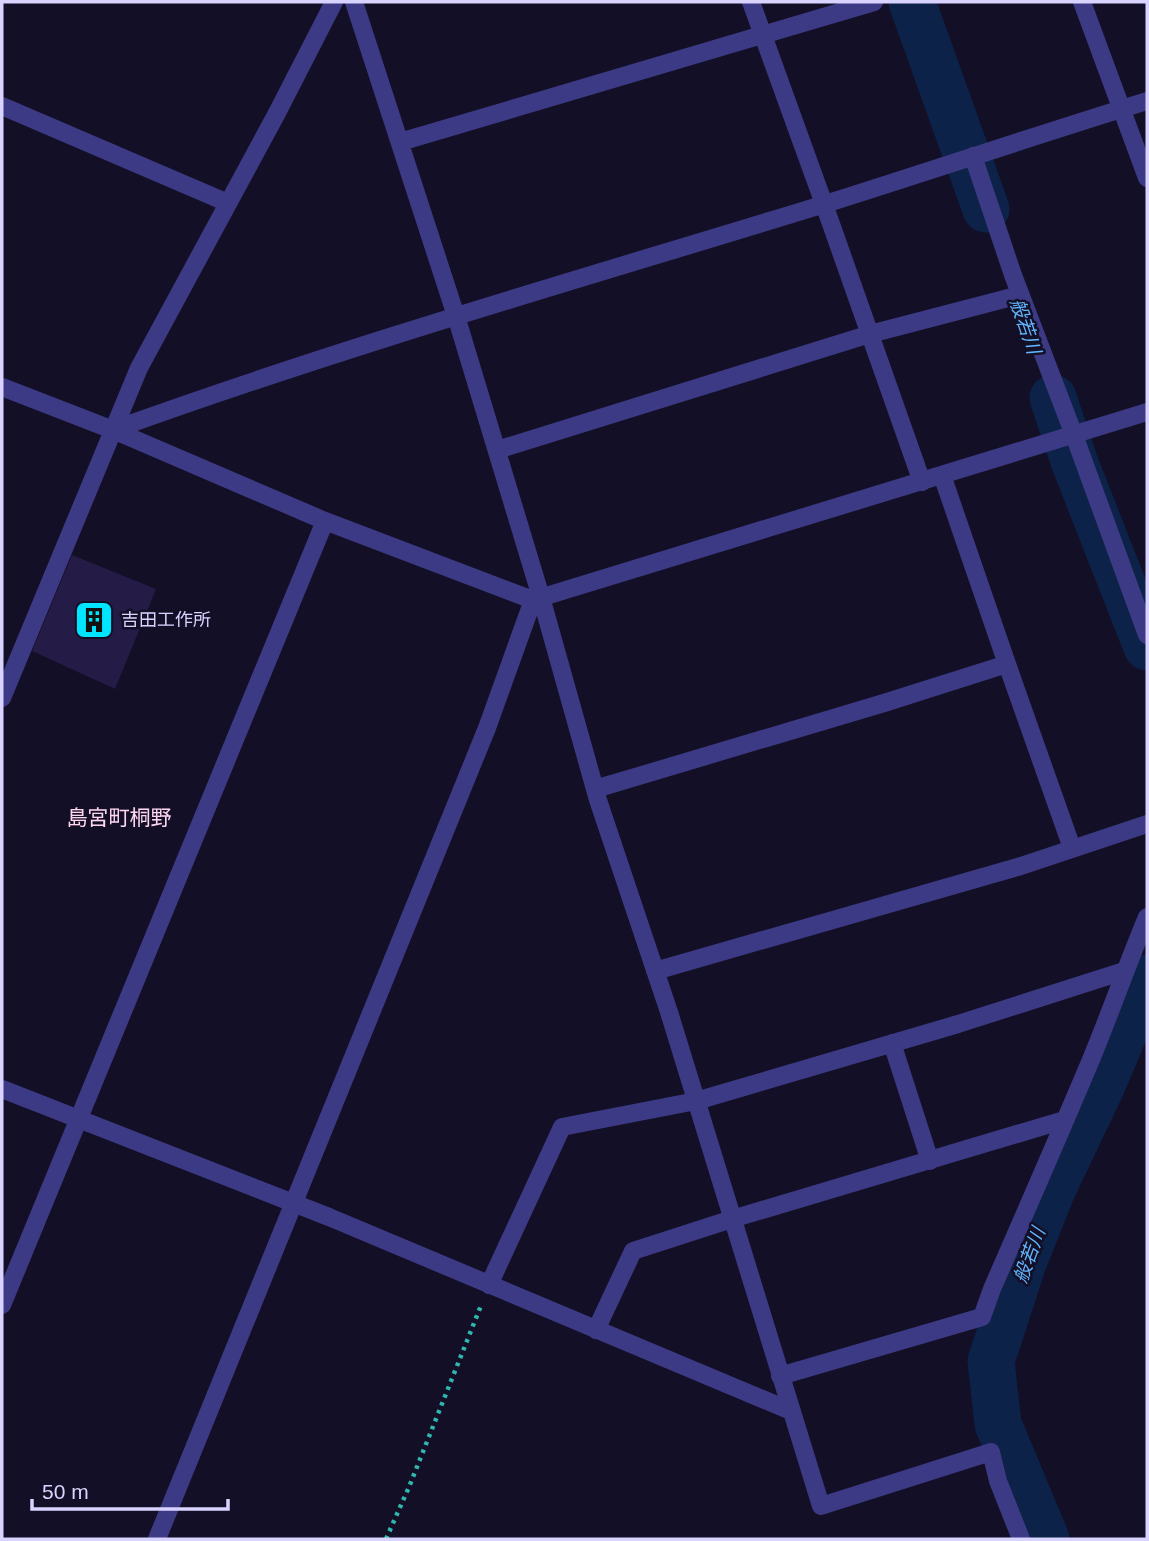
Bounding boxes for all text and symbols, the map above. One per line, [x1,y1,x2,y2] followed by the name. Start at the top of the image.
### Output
[1006,296,1045,358] water label: 般若川
[73,599,115,641] building icon: 吉田工作所
[121,610,211,630] place label: 吉田工作所
[67,806,172,829] district label: 島宮町桐野
[1010,1223,1050,1286] water label: 般若川
[32,1468,228,1512] scale bar
[42,1480,89,1503] text: 50 m

